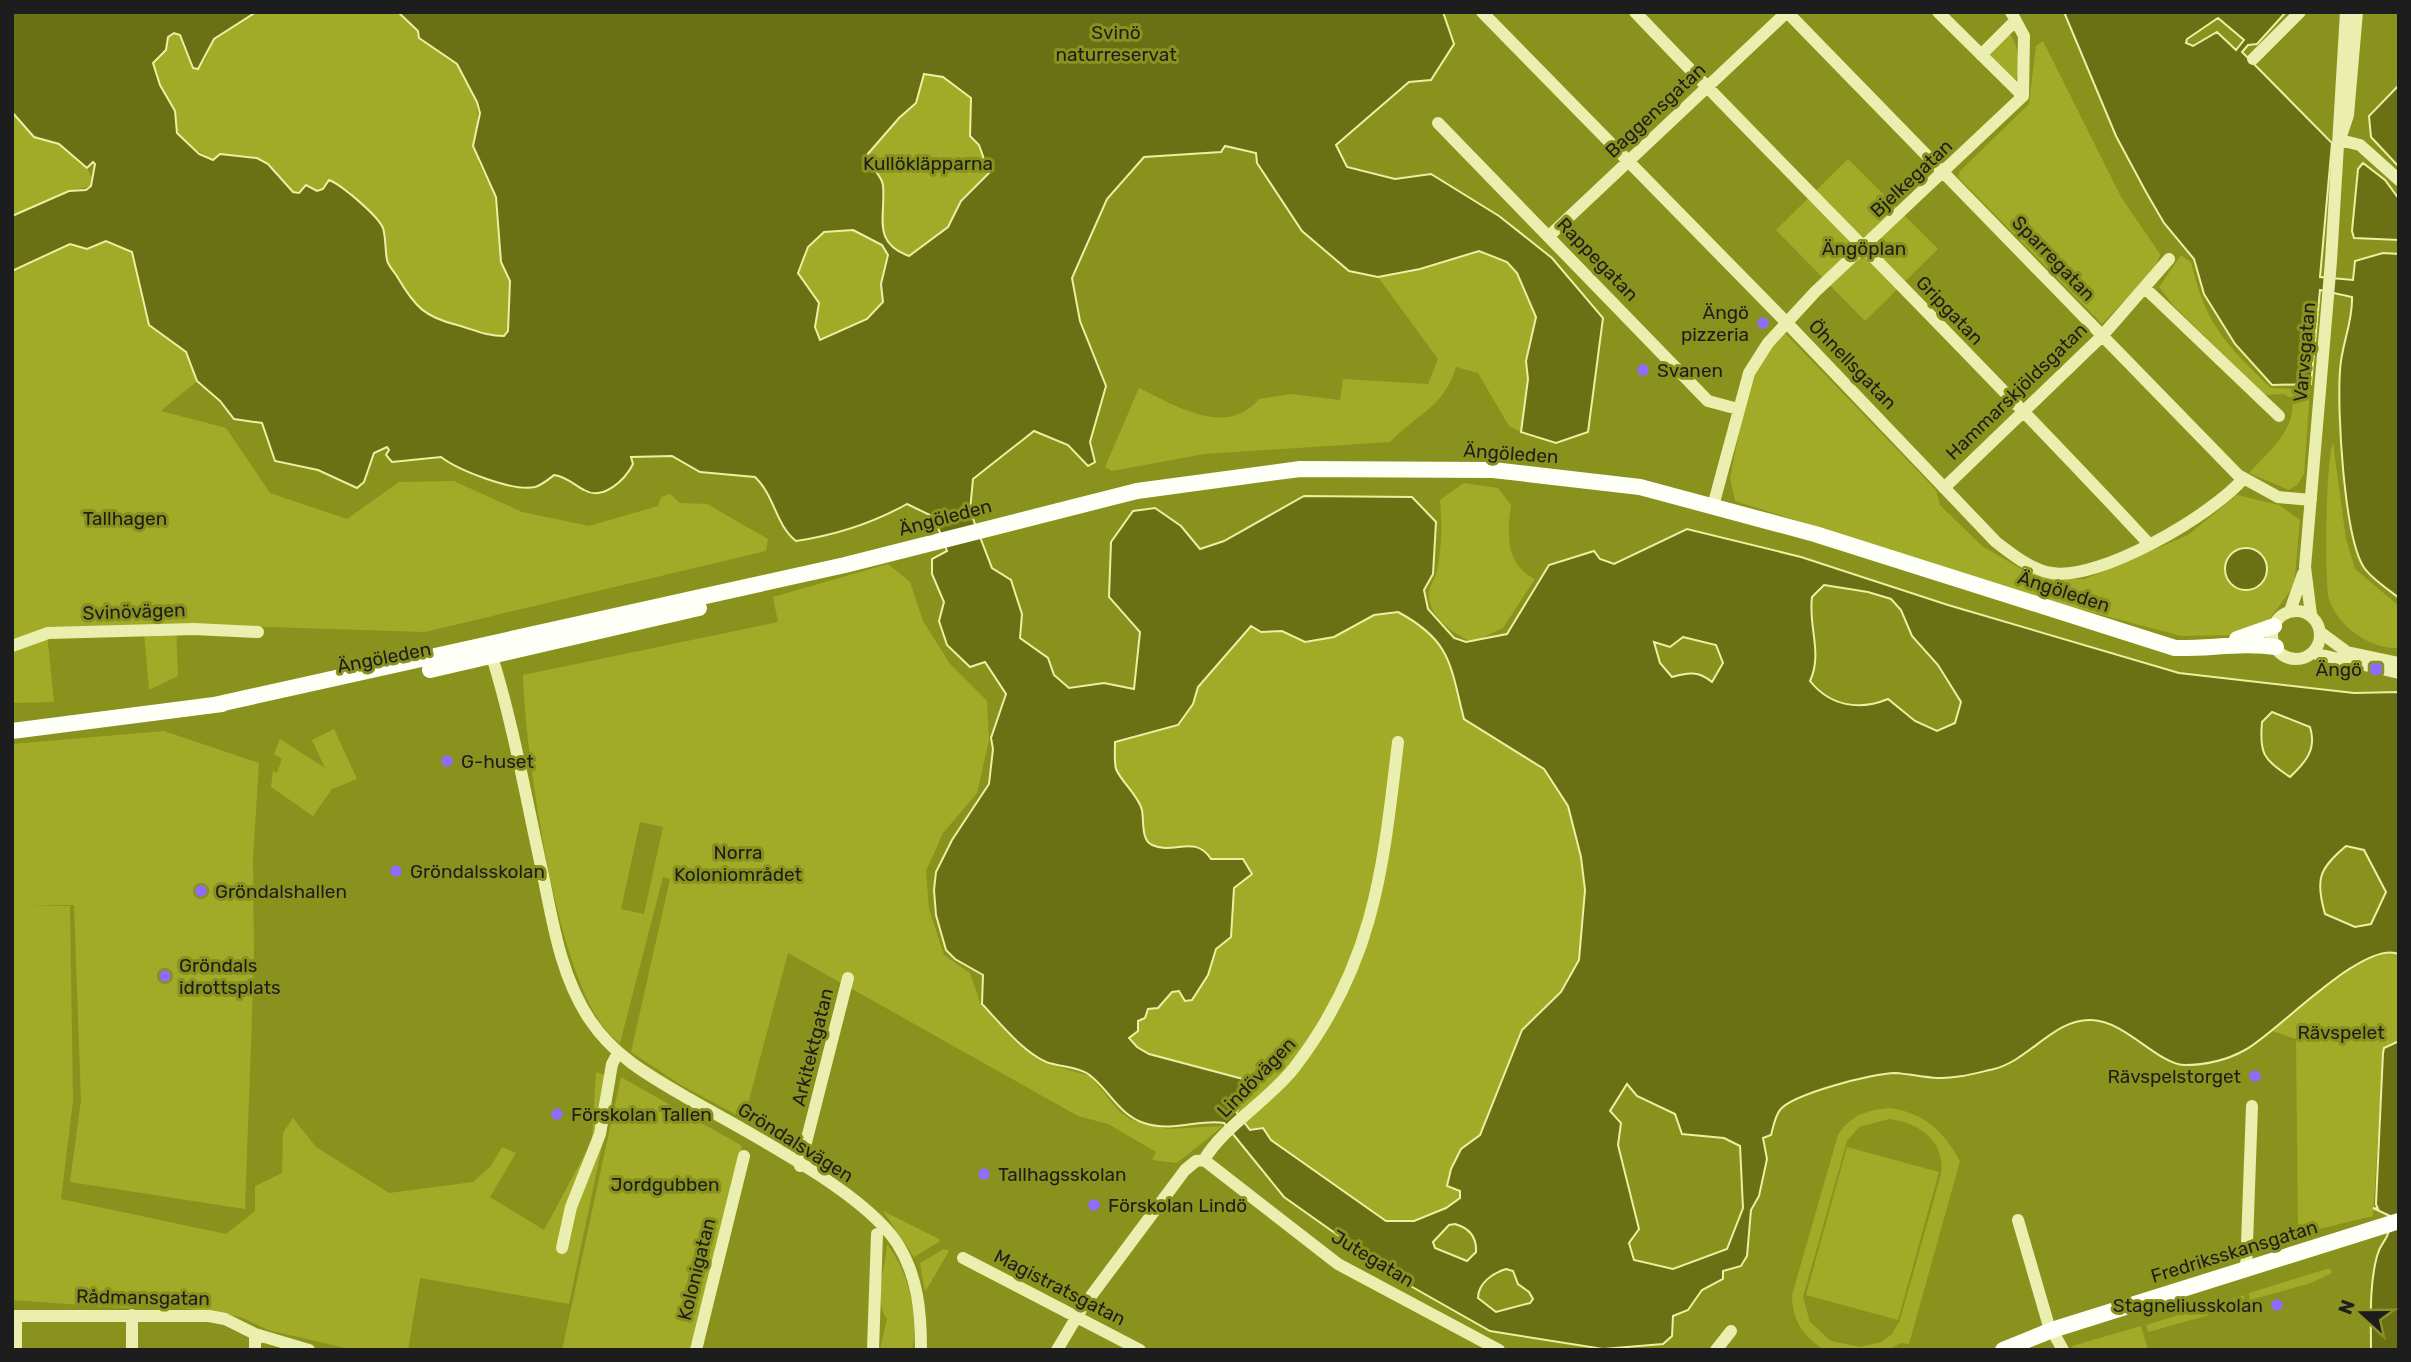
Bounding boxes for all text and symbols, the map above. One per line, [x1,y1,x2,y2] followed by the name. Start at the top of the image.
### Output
[1055,21,1177,66] park label: Svinö naturreservat
[1600,58,1710,163] street label: Baggensgatan
[1865,135,1957,222] street label: Bjelkegatan
[863,152,993,175] park label: Kullökläpparna
[2007,211,2100,306] street label: Sparregatan
[1552,213,1643,306] street label: Rappegatan
[1822,237,1906,260] park label: Ängöplan
[1911,271,1988,350] street label: Gripgatan
[1681,301,1749,346] place label: Ängö pizzeria
[2289,301,2320,403] street label: Varvsgatan
[1804,314,1901,414] street label: Öhnellsgatan
[1755,315,1771,331] marker: Ängö pizzeria
[1941,318,2092,465] street label: Hammarskjöldsgatan
[1657,359,1723,382] place label: Svanen
[1635,362,1651,378] marker: Svanen
[1463,439,1559,468] street label: Ängöleden
[896,494,994,541] street label: Ängöleden
[83,507,167,530] park label: Tallhagen
[2015,566,2113,617] street label: Ängöleden
[82,598,186,625] street label: Svinövägen
[335,637,433,678] street label: Ängöleden
[2316,658,2362,681] place label: Ängö
[2368,661,2384,677] marker: Ängö
[461,750,534,773] place label: G-huset
[439,753,455,769] marker: G-huset
[674,841,803,886] park label: Norra Koloniområdet
[410,860,545,883] place label: Gröndalsskolan
[388,863,404,879] marker: Gröndalsskolan
[215,880,347,903] place label: Gröndalshallen
[193,883,209,899] marker: Gröndalshallen
[179,954,281,999] place label: Gröndals idrottsplats
[157,968,173,984] marker: Gröndals idrottsplats
[787,986,838,1109] street label: Arkitektgatan
[2297,1021,2385,1044] park label: Rävspelet
[1212,1032,1300,1122] street label: Lindövägen
[2107,1065,2242,1088] place label: Rävspelstorget
[2247,1068,2263,1084] marker: Rävspelstorget
[734,1098,858,1187] street label: Gröndalsvägen
[571,1103,712,1126] place label: Förskolan Tallen
[549,1106,565,1122] marker: Förskolan Tallen
[998,1163,1127,1186] place label: Tallhagsskolan
[976,1166,992,1182] marker: Tallhagsskolan
[611,1173,719,1196] park label: Jordgubben
[1108,1194,1247,1217] place label: Förskolan Lindö
[1086,1197,1102,1213] marker: Förskolan Lindö
[2148,1215,2320,1288] street label: Fredriksskansgatan
[673,1216,720,1323] street label: Kolonigatan
[1327,1225,1418,1292] street label: Jutegatan
[990,1244,1129,1330] street label: Magistratsgatan
[2327,1278,2397,1348] north arrow
[76,1285,210,1310] street label: Rådmansgatan
[2113,1294,2263,1317] place label: Stagneliusskolan
[2269,1297,2285,1313] marker: Stagneliusskolan
[2333,1297,2360,1318] text: N

